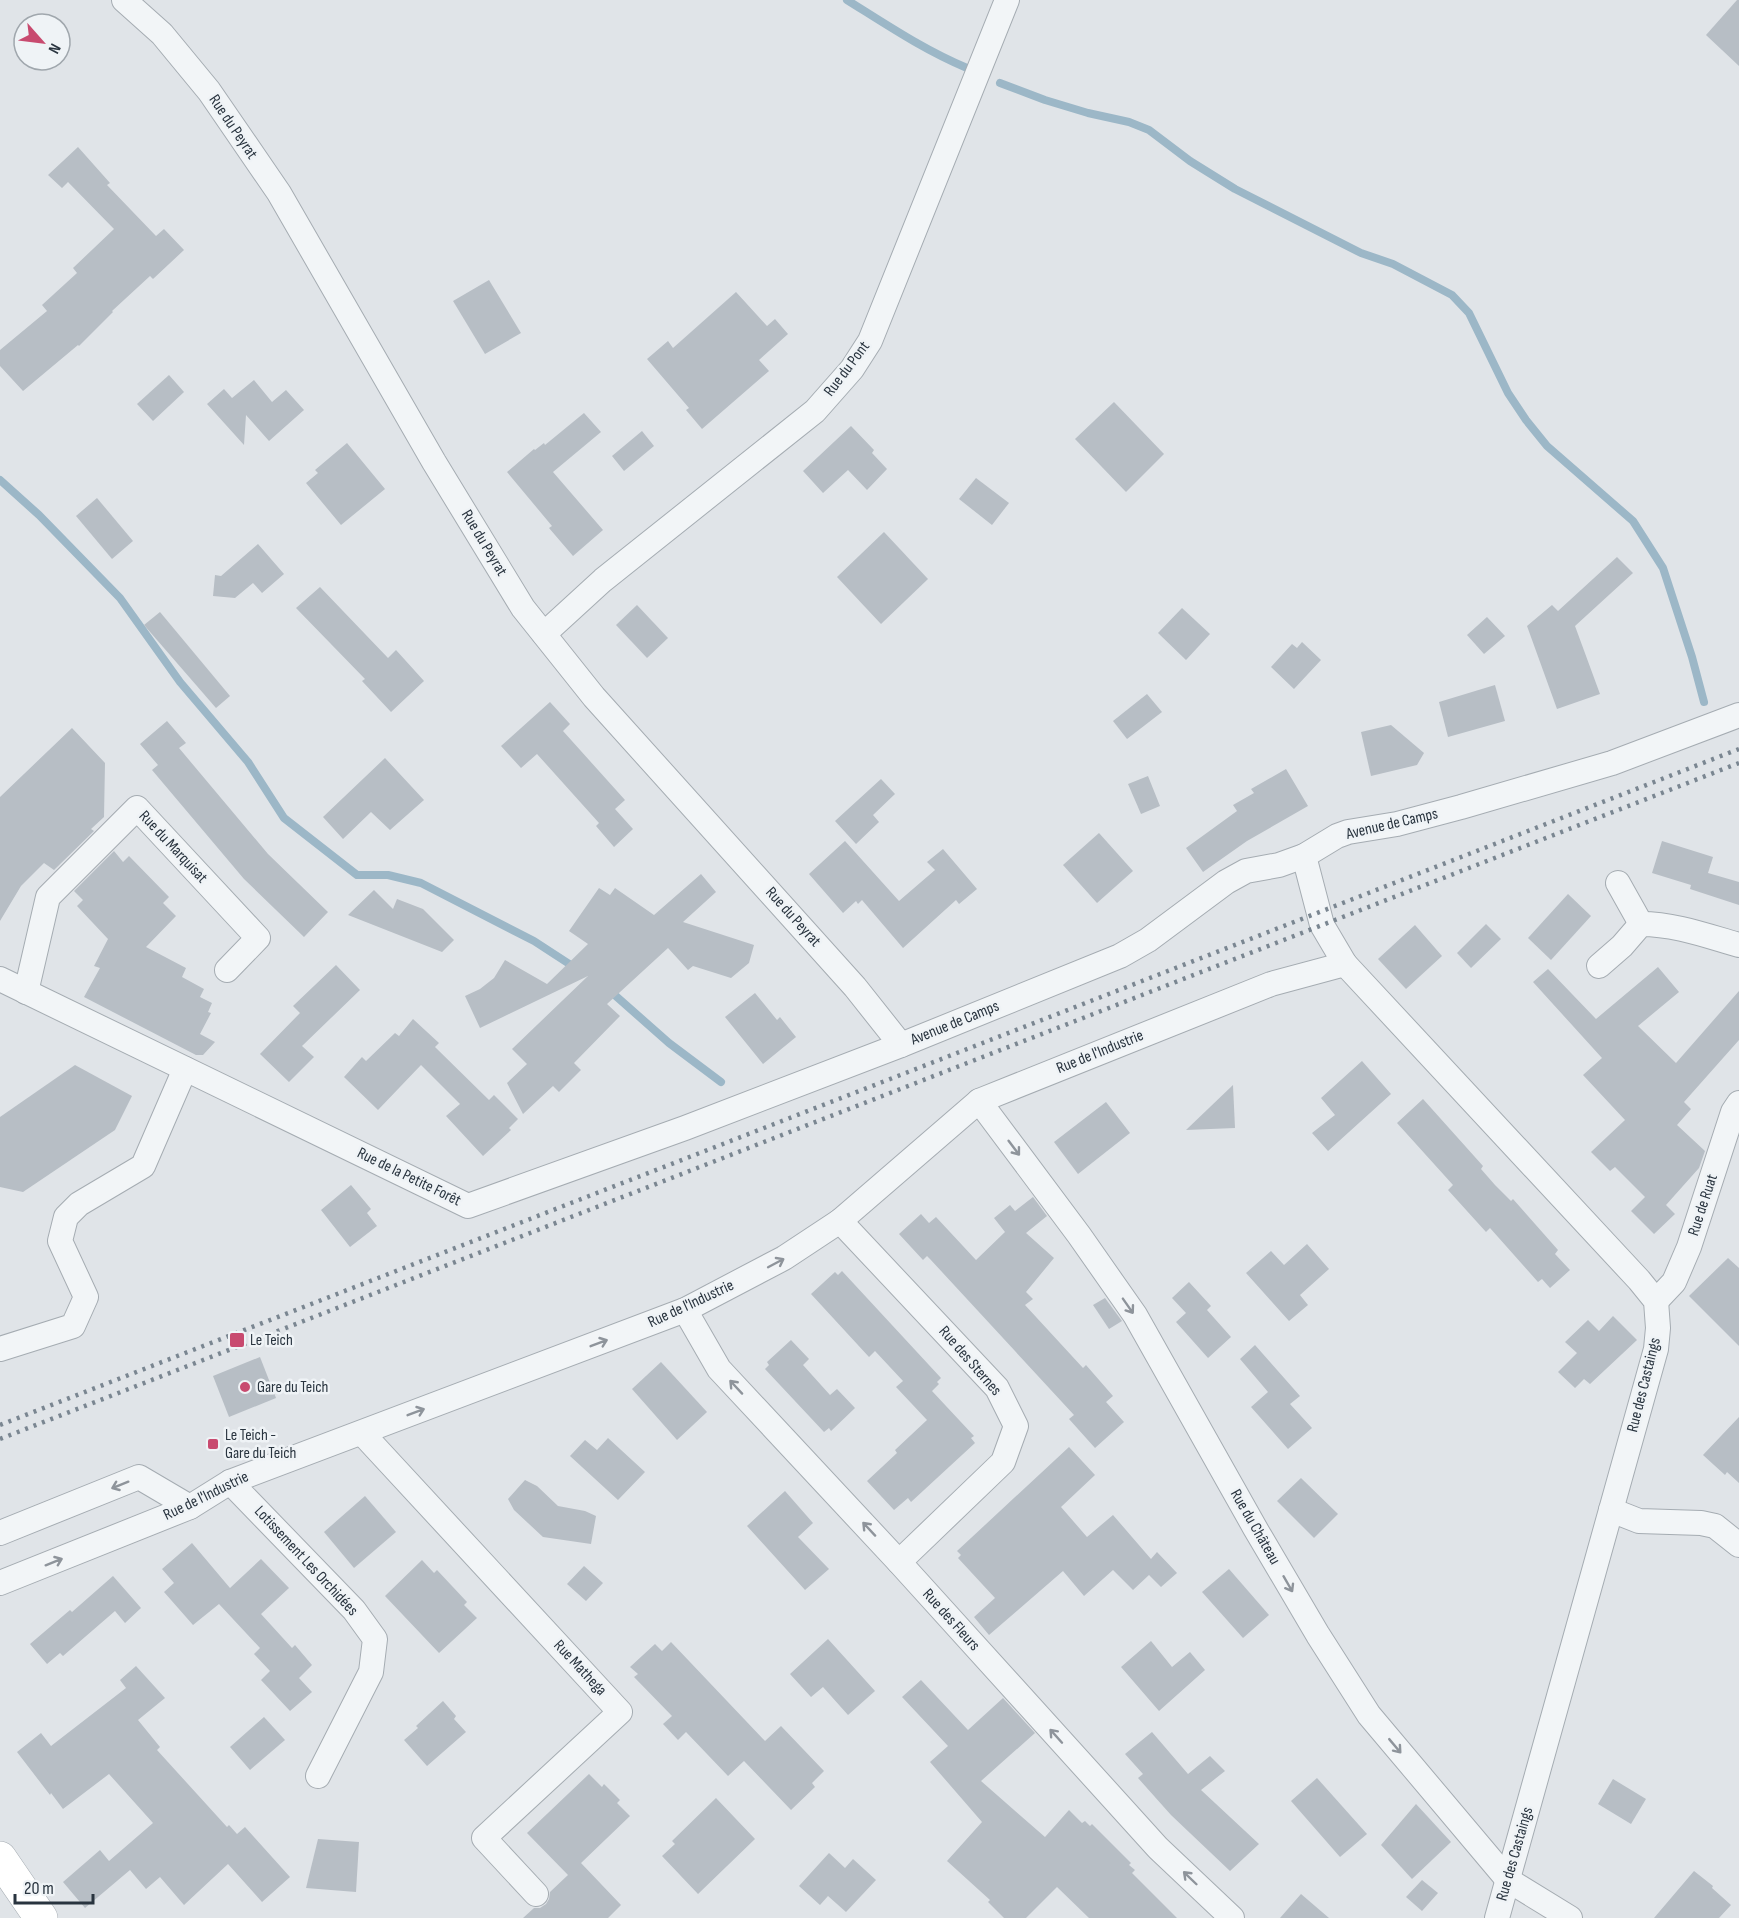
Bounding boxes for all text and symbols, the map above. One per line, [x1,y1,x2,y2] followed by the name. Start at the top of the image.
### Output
[12,12,72,72] north arrow
[44,40,64,57] text: N
[205,91,262,163] street label: Rue du Peyrat
[820,338,874,400] street label: Rue du Pont
[457,507,511,580] street label: Rue du Peyrat
[1343,804,1440,844] street label: Avenue de Camps
[135,807,211,887] street label: Rue du Marquisat
[761,883,825,951] street label: Rue du Peyrat
[907,997,1002,1050] street label: Avenue de Camps
[1054,1026,1146,1078] street label: Rue de l'Industrie
[1007,1139,1020,1155] one-way arrow
[354,1144,464,1210] street label: Rue de la Petite Forêt
[1684,1172,1722,1238] street label: Rue de Ruat
[767,1256,785,1268] one-way arrow
[645,1276,737,1332] street label: Rue de l'Industrie
[1122,1297,1134,1313] one-way arrow
[935,1322,1006,1400] street label: Rue des Sternes
[228,1331,246,1349] marker: Le Teich
[250,1331,293,1350] place label: Le Teich
[589,1336,608,1347] one-way arrow
[1623,1336,1665,1434] street label: Rue des Castaings
[257,1378,328,1397] place label: Gare du Teich
[728,1379,743,1394] one-way arrow
[238,1380,252,1394] marker: Gare du Teich
[407,1406,425,1417] one-way arrow
[225,1426,296,1463] place label: Le Teich - Gare du Teich
[206,1437,220,1451] marker: Le Teich - Gare du Teich
[160,1467,252,1525] street label: Rue de l'Industrie
[111,1480,130,1491] one-way arrow
[1226,1486,1284,1568] street label: Rue du Château
[250,1502,362,1620] street label: Lotissement Les Orchidées
[861,1522,876,1537] one-way arrow
[45,1556,63,1567] one-way arrow
[1282,1575,1294,1592] one-way arrow
[918,1585,984,1655] street label: Rue des Fleurs
[549,1636,611,1700] street label: Rue Mathega
[1049,1729,1063,1744] one-way arrow
[1388,1738,1402,1753] one-way arrow
[1493,1805,1538,1903] street label: Rue des Castaings
[15,1867,93,1905] scale bar
[1182,1870,1197,1885] one-way arrow
[24,1878,54,1899] text: 20 m

